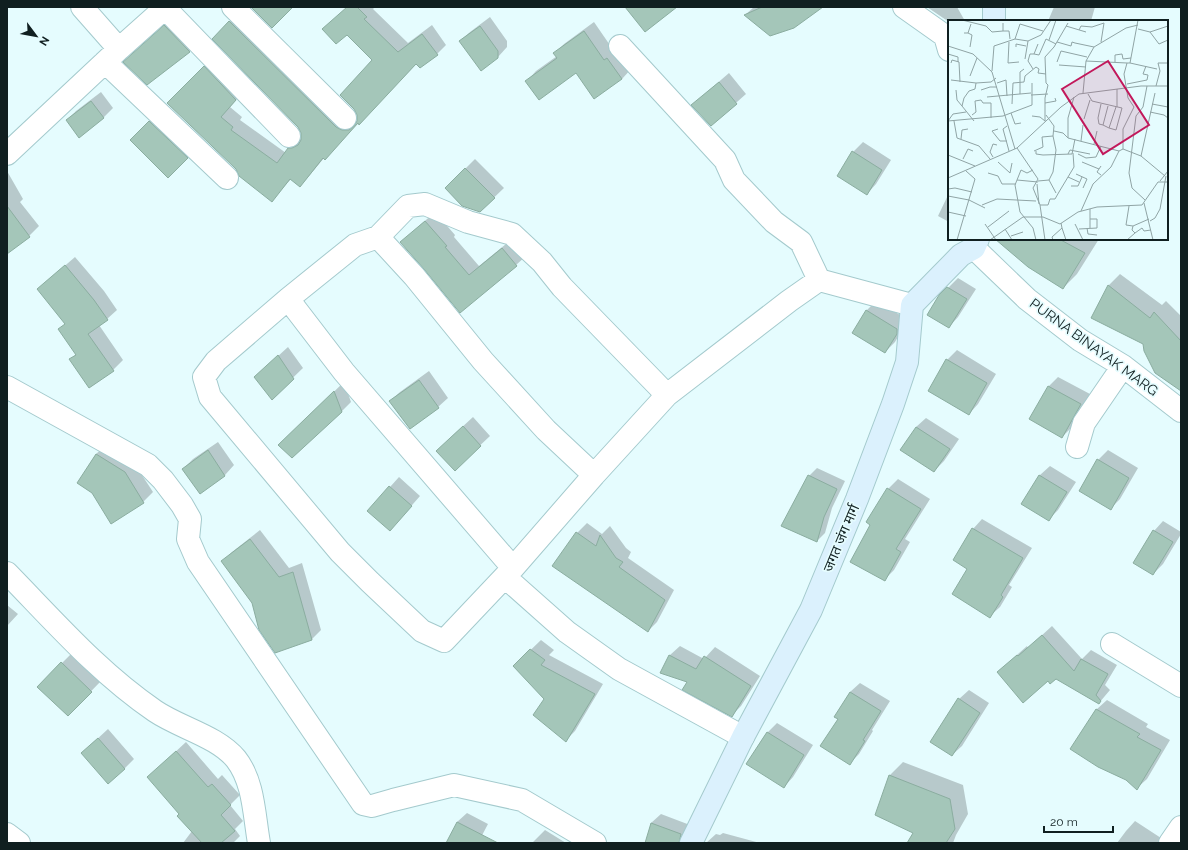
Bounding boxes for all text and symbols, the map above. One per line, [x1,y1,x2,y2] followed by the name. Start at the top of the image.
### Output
[16,16,56,56] north arrow
[948,20,1168,240] inset map
[36,34,52,48] text: N
[1027,295,1161,399] street label: PURNA BINAYAK MARG
[820,501,863,574] street label: जगत जंग मार्ग
[1044,808,1113,834] scale bar
[1050,815,1078,829] text: 20 m

